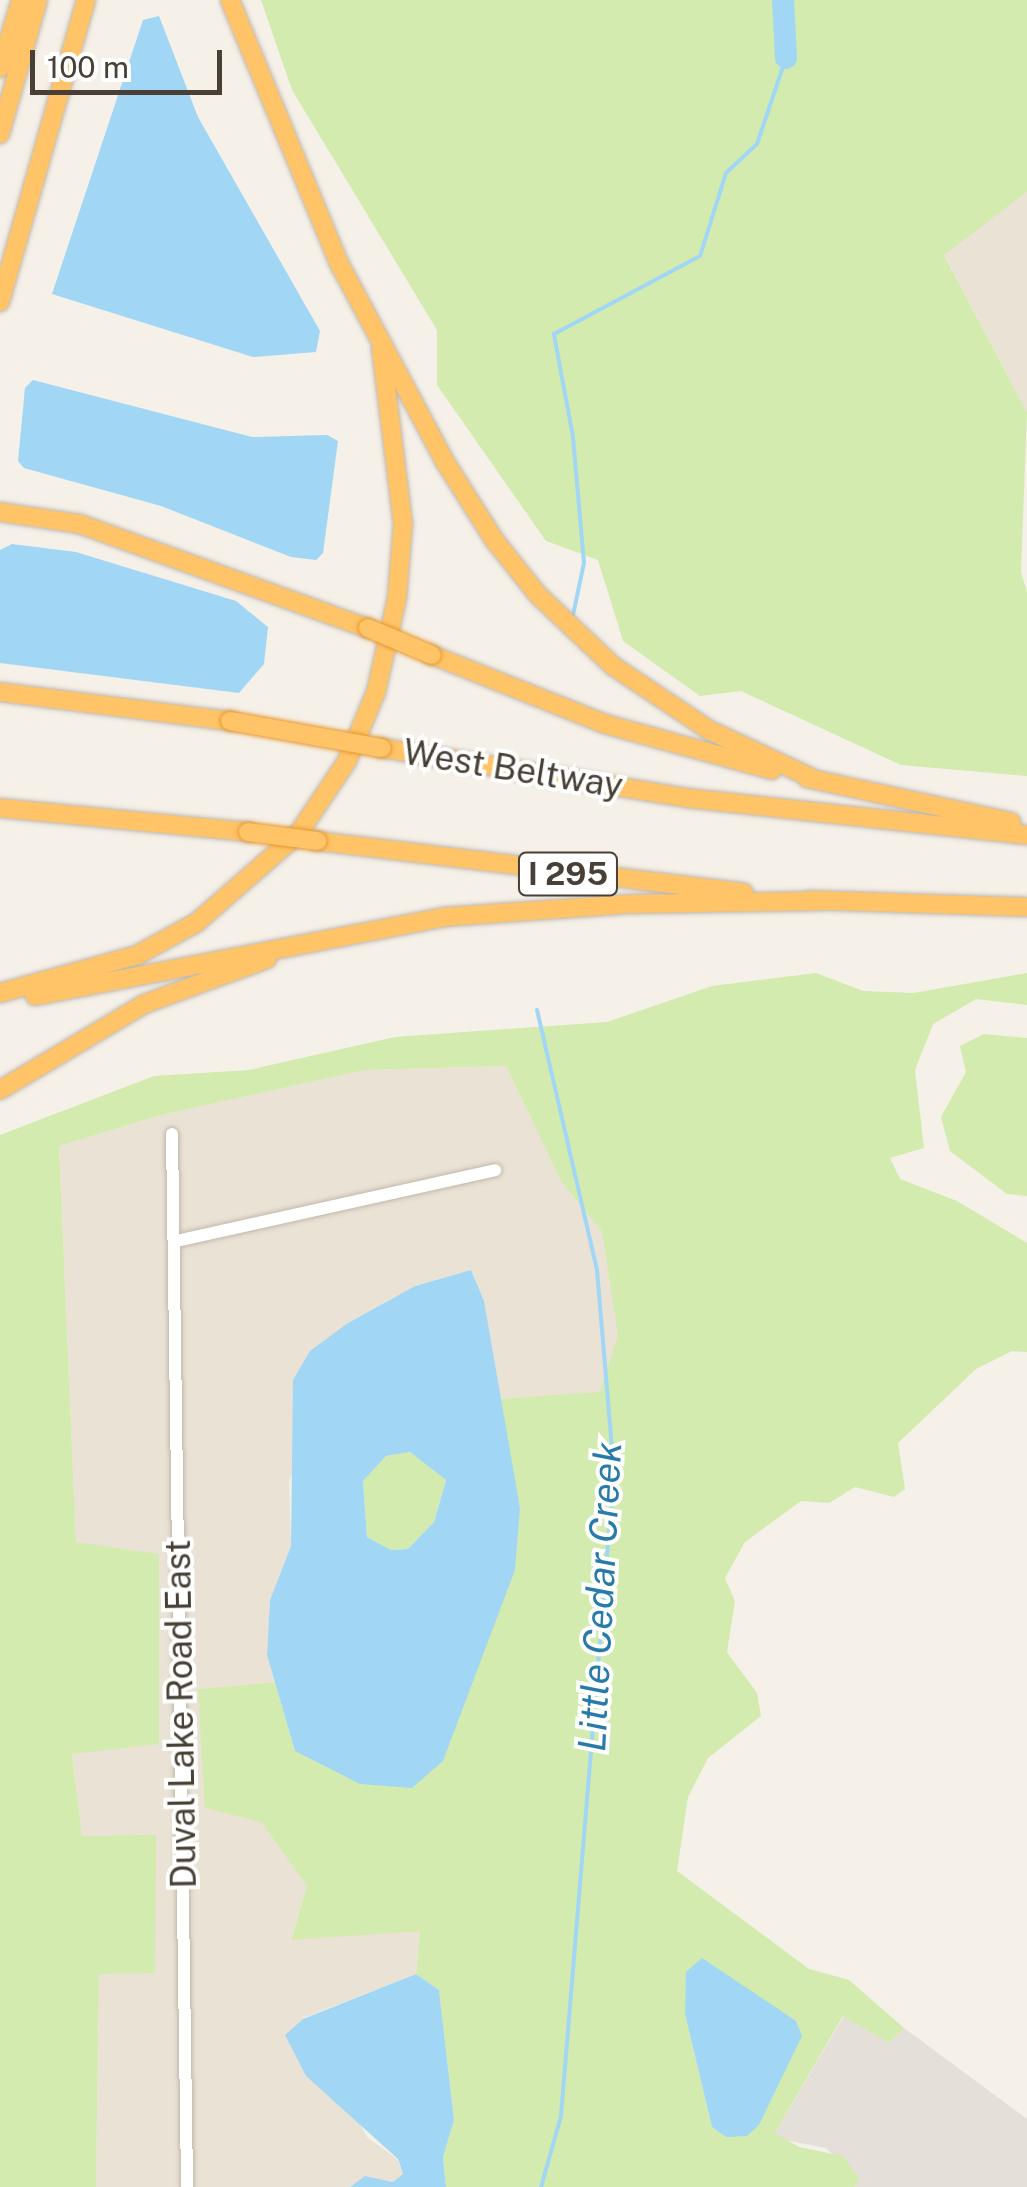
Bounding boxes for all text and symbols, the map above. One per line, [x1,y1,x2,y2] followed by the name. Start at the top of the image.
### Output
[35,30,228,92] scale bar
[47,49,129,85] text: 100 m
[400,731,626,807] street label: West Beltway
[516,847,620,901] road number: I 295
[569,1441,631,1753] water label: Little Cedar Creek
[157,1539,205,1889] street label: Duval Lake Road East

